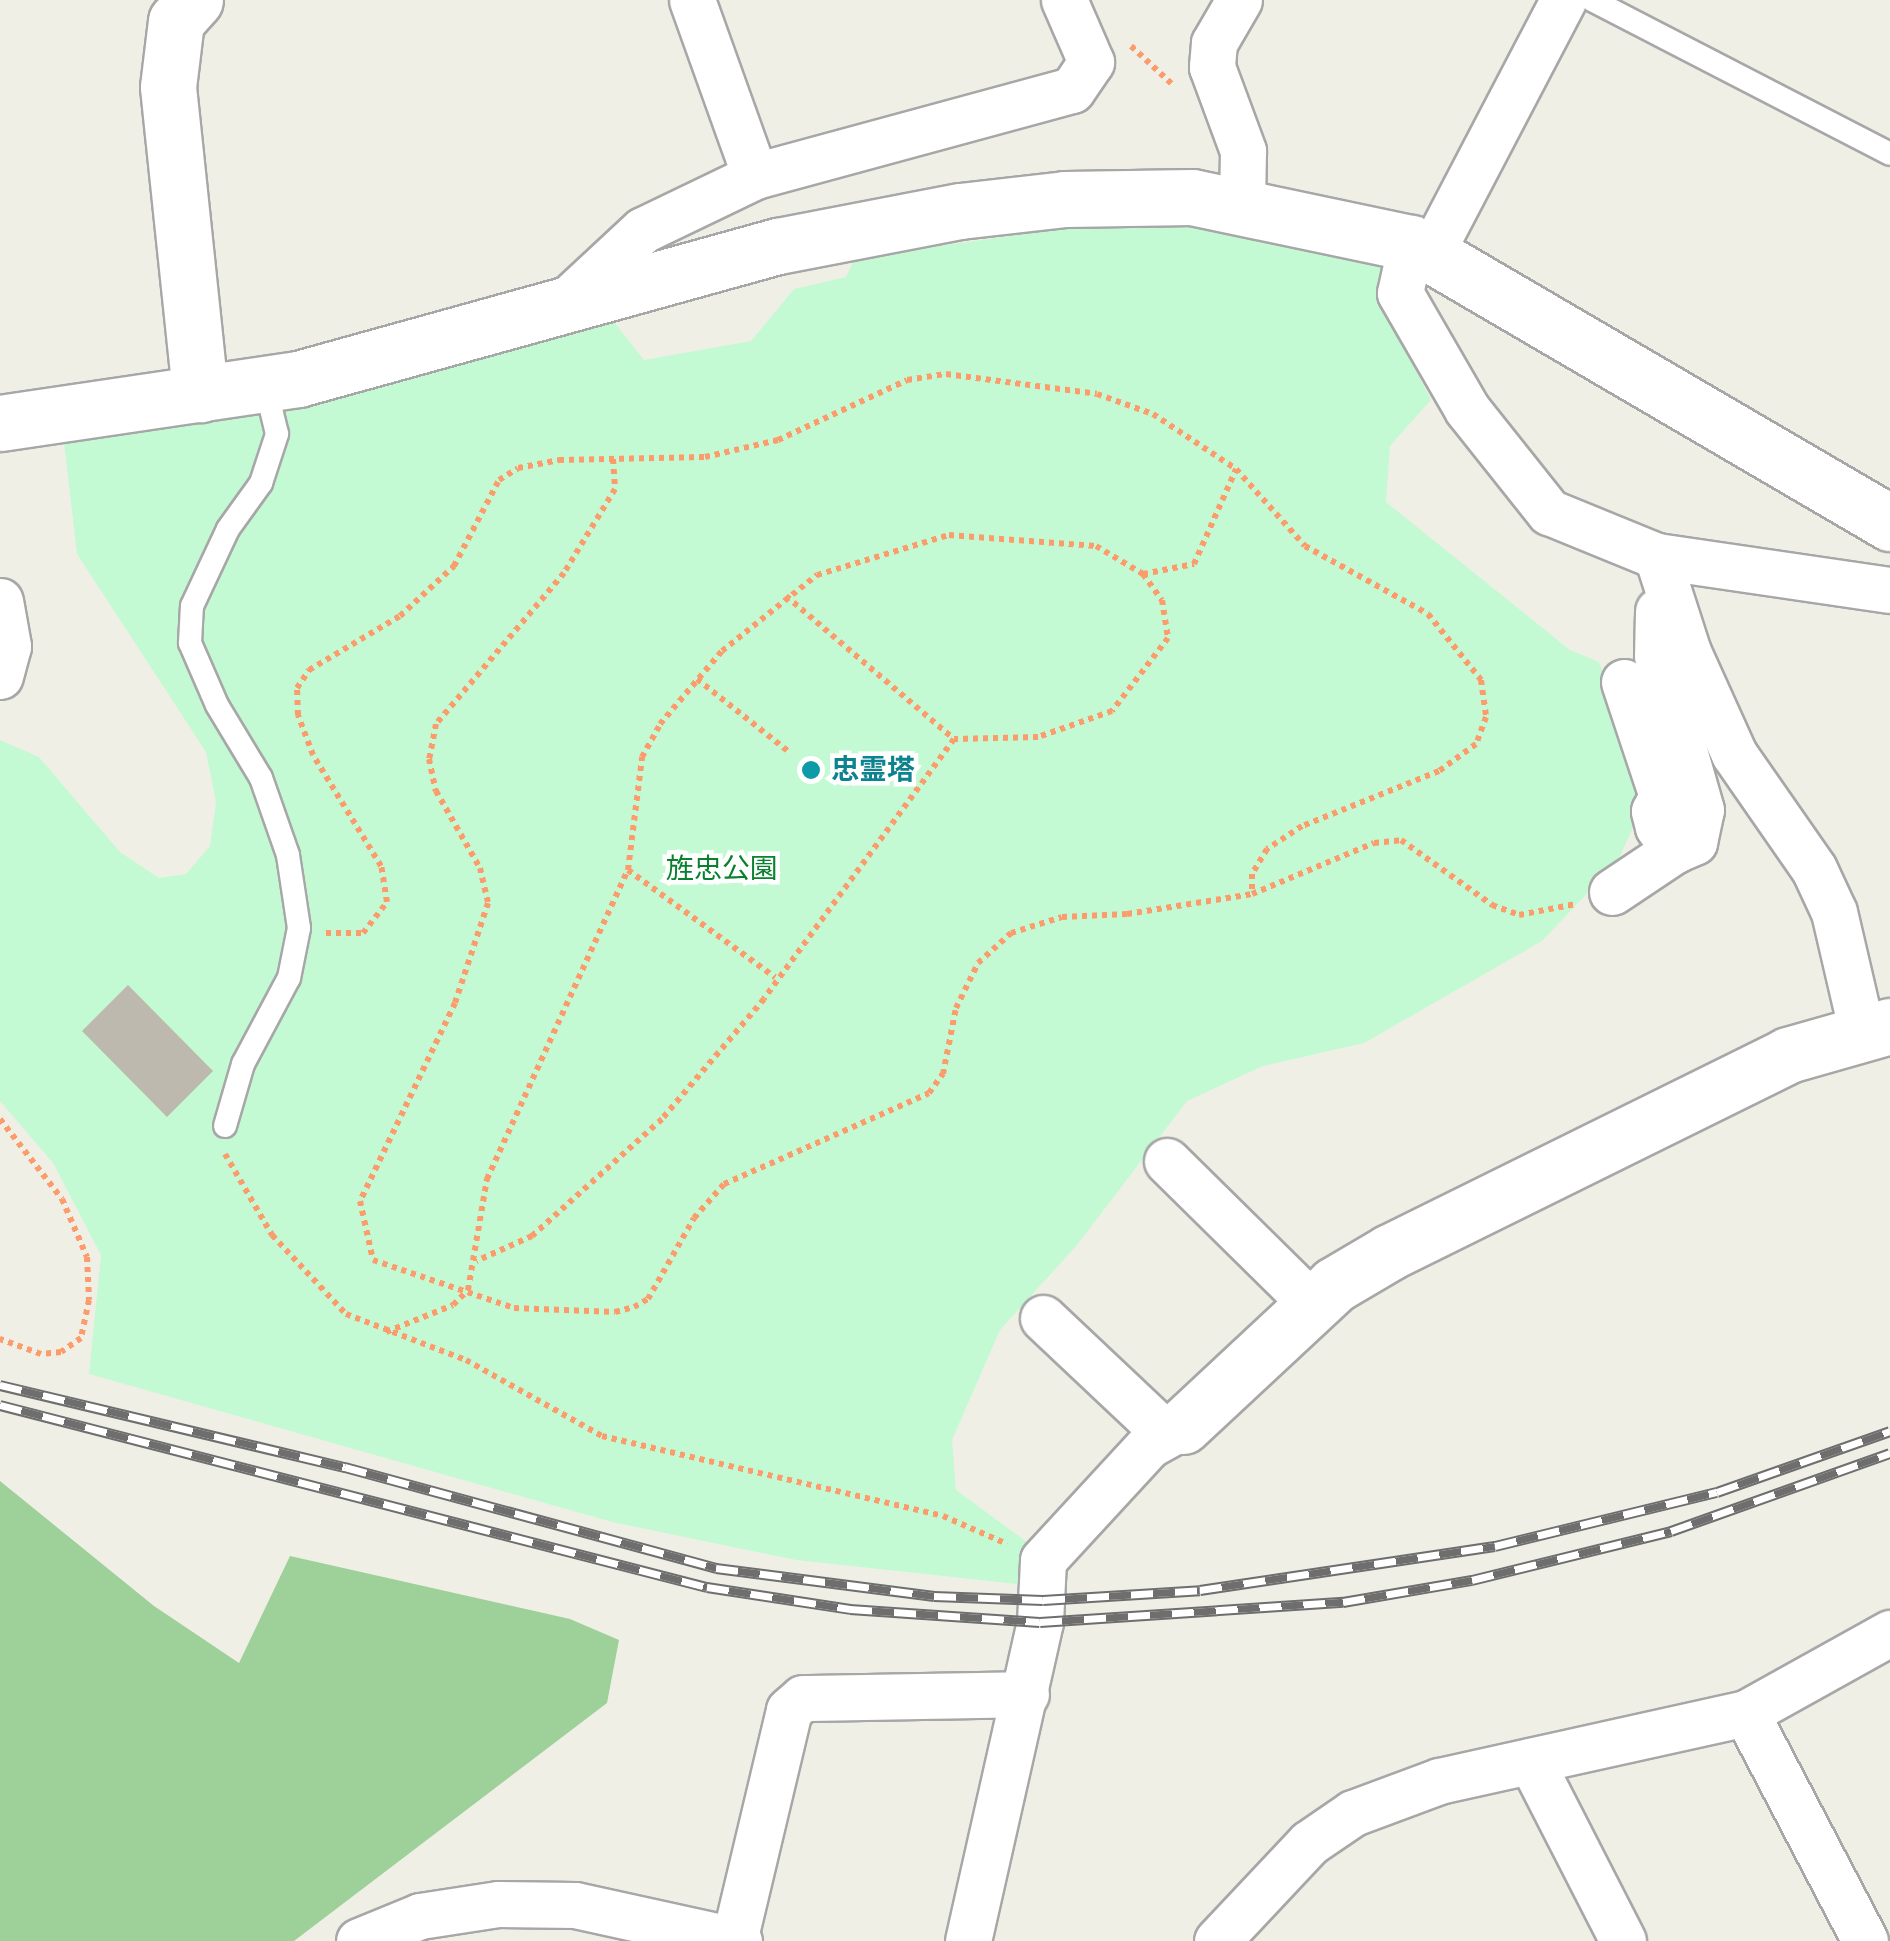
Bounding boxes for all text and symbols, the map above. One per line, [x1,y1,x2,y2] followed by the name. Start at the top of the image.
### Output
[831,753,915,787] place label: 忠霊塔
[800,759,822,781] marker: 忠霊塔
[666,852,778,886] park label: 旌忠公園

